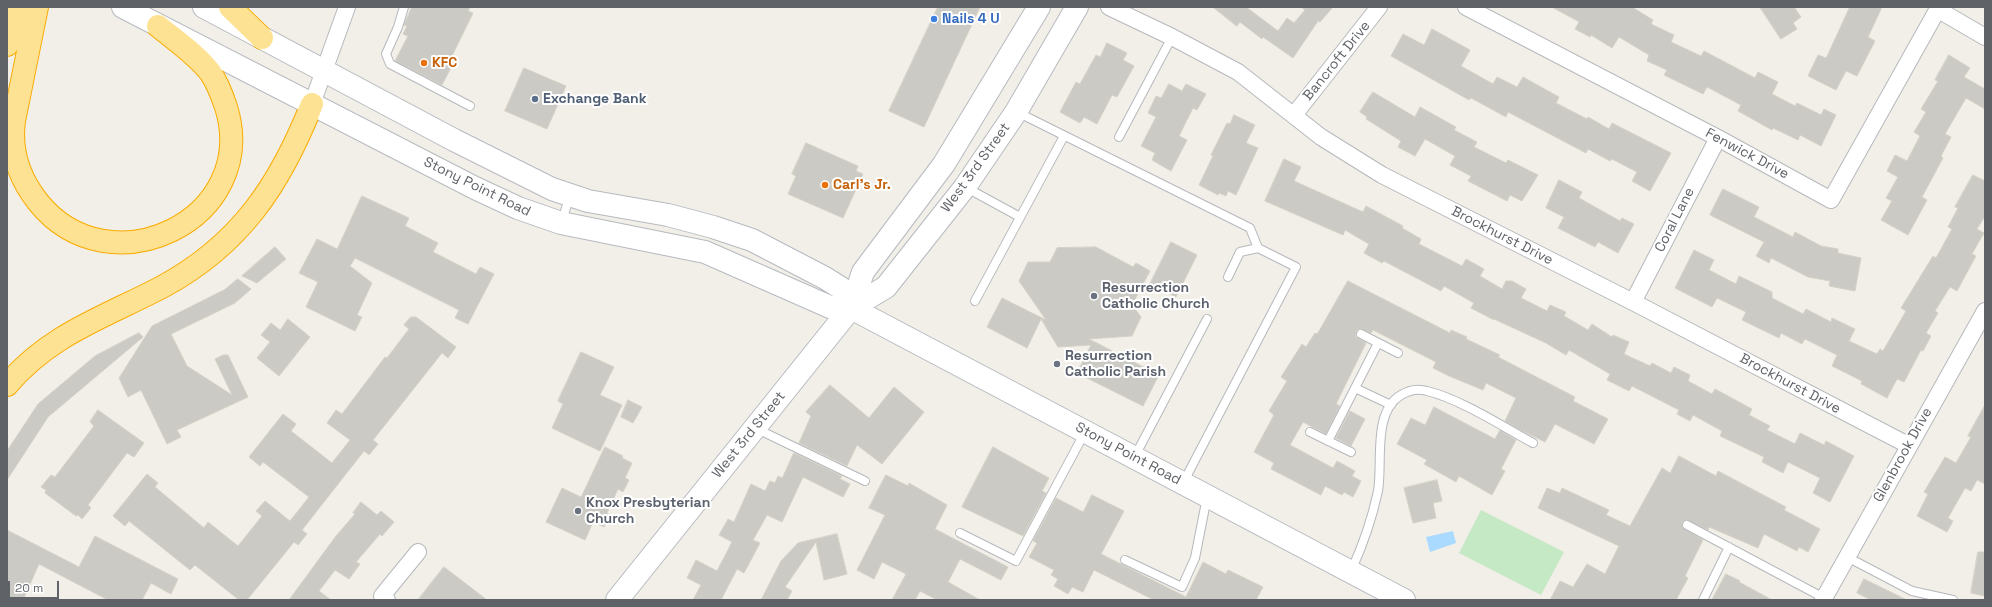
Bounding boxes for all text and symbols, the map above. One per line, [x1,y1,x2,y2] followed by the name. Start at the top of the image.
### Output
[942,11,1000,27] place label: Nails 4 U
[929,14,939,24] marker: Nails 4 U
[1300,18,1374,104] street label: Bancroft Drive
[432,55,457,71] place label: KFC
[419,58,429,68] marker: KFC
[543,91,647,107] place label: Exchange Bank
[530,94,540,104] marker: Exchange Bank
[938,120,1014,216] street label: West 3rd Street
[1702,125,1792,183] street label: Fenwick Drive
[421,154,533,220] street label: Stony Point Road
[833,177,891,193] place label: Carl's Jr.
[820,180,830,190] marker: Carl's Jr.
[1652,185,1698,255] street label: Coral Lane
[1448,203,1556,269] street label: Brockhurst Drive
[1102,280,1210,312] place label: Resurrection Catholic Church
[1089,291,1099,301] marker: Resurrection Catholic Church
[1065,348,1166,380] place label: Resurrection Catholic Parish
[1737,350,1843,418] street label: Brockhurst Drive
[1052,359,1062,369] marker: Resurrection Catholic Parish
[709,388,789,482] street label: West 3rd Street
[1870,405,1936,505] street label: Glenbrook Drive
[1072,419,1184,489] street label: Stony Point Road
[586,495,710,528] place label: Knox Presbyterian Church
[573,506,583,516] marker: Knox Presbyterian Church
[10,573,61,599] scale bar
[15,580,43,596] text: 20 m

